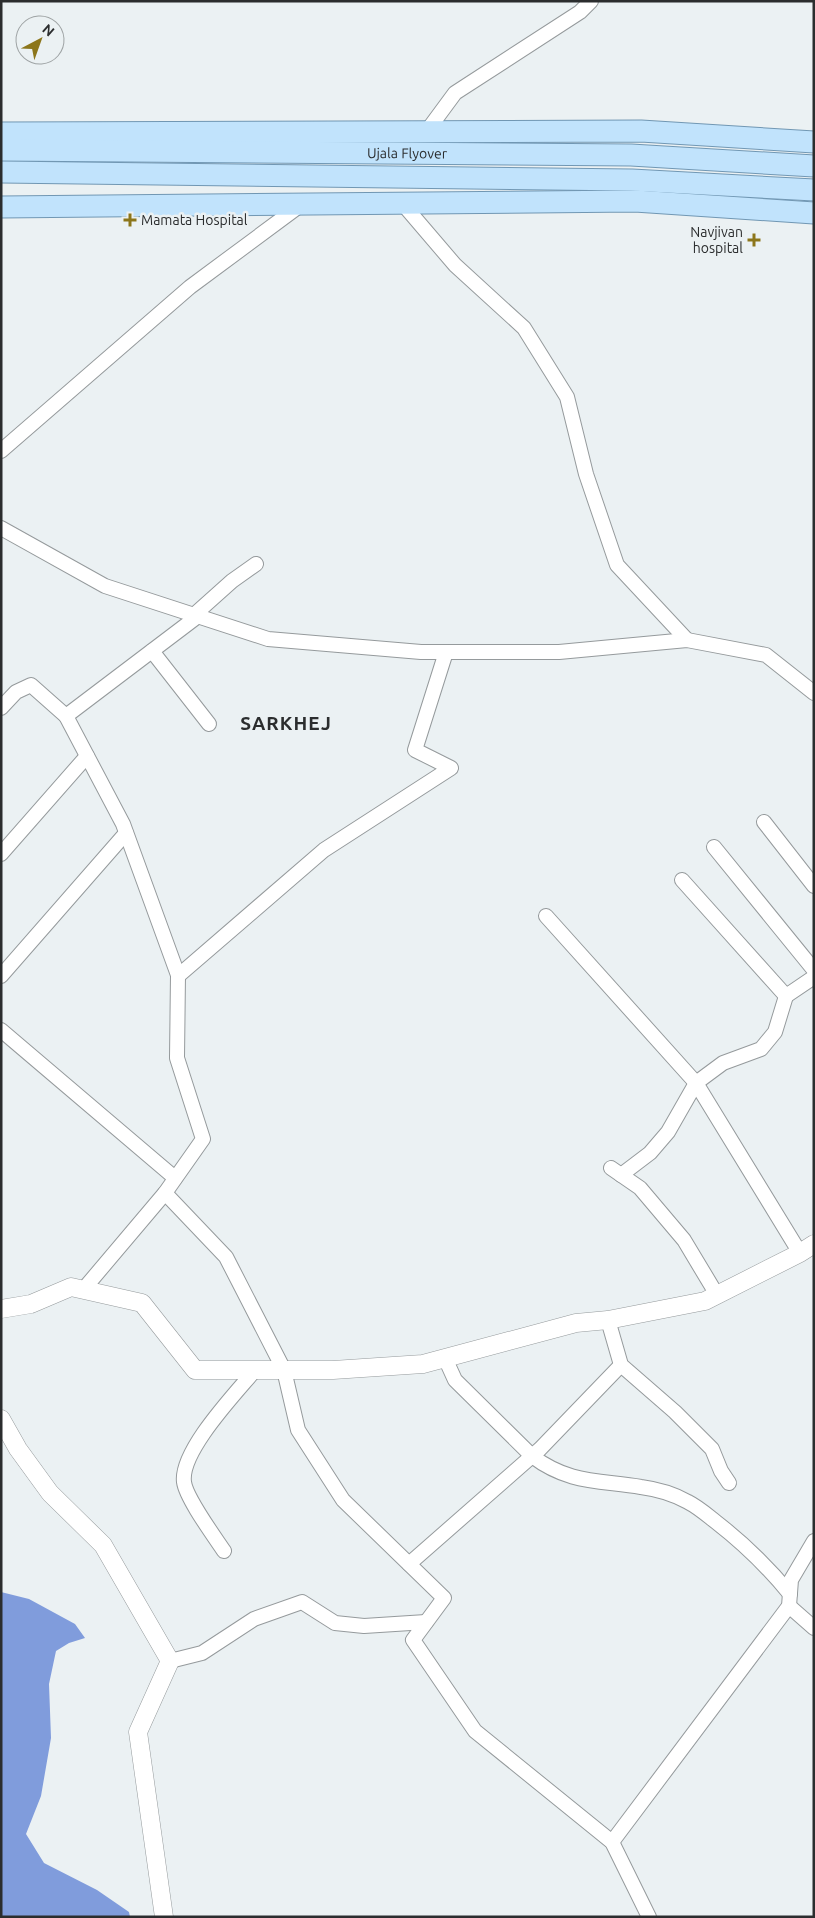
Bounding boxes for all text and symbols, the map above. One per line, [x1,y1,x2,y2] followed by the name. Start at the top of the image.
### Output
[15,15,65,65] north arrow
[39,21,58,40] text: N
[367,145,448,162] street label: Ujala Flyover
[141,212,248,228] place label: Mamata Hospital
[123,213,137,227] marker: Mamata Hospital
[690,224,743,256] place label: Navjivan hospital
[747,233,761,247] marker: Navjivan hospital
[240,712,332,734] district label: SARKHEJ

